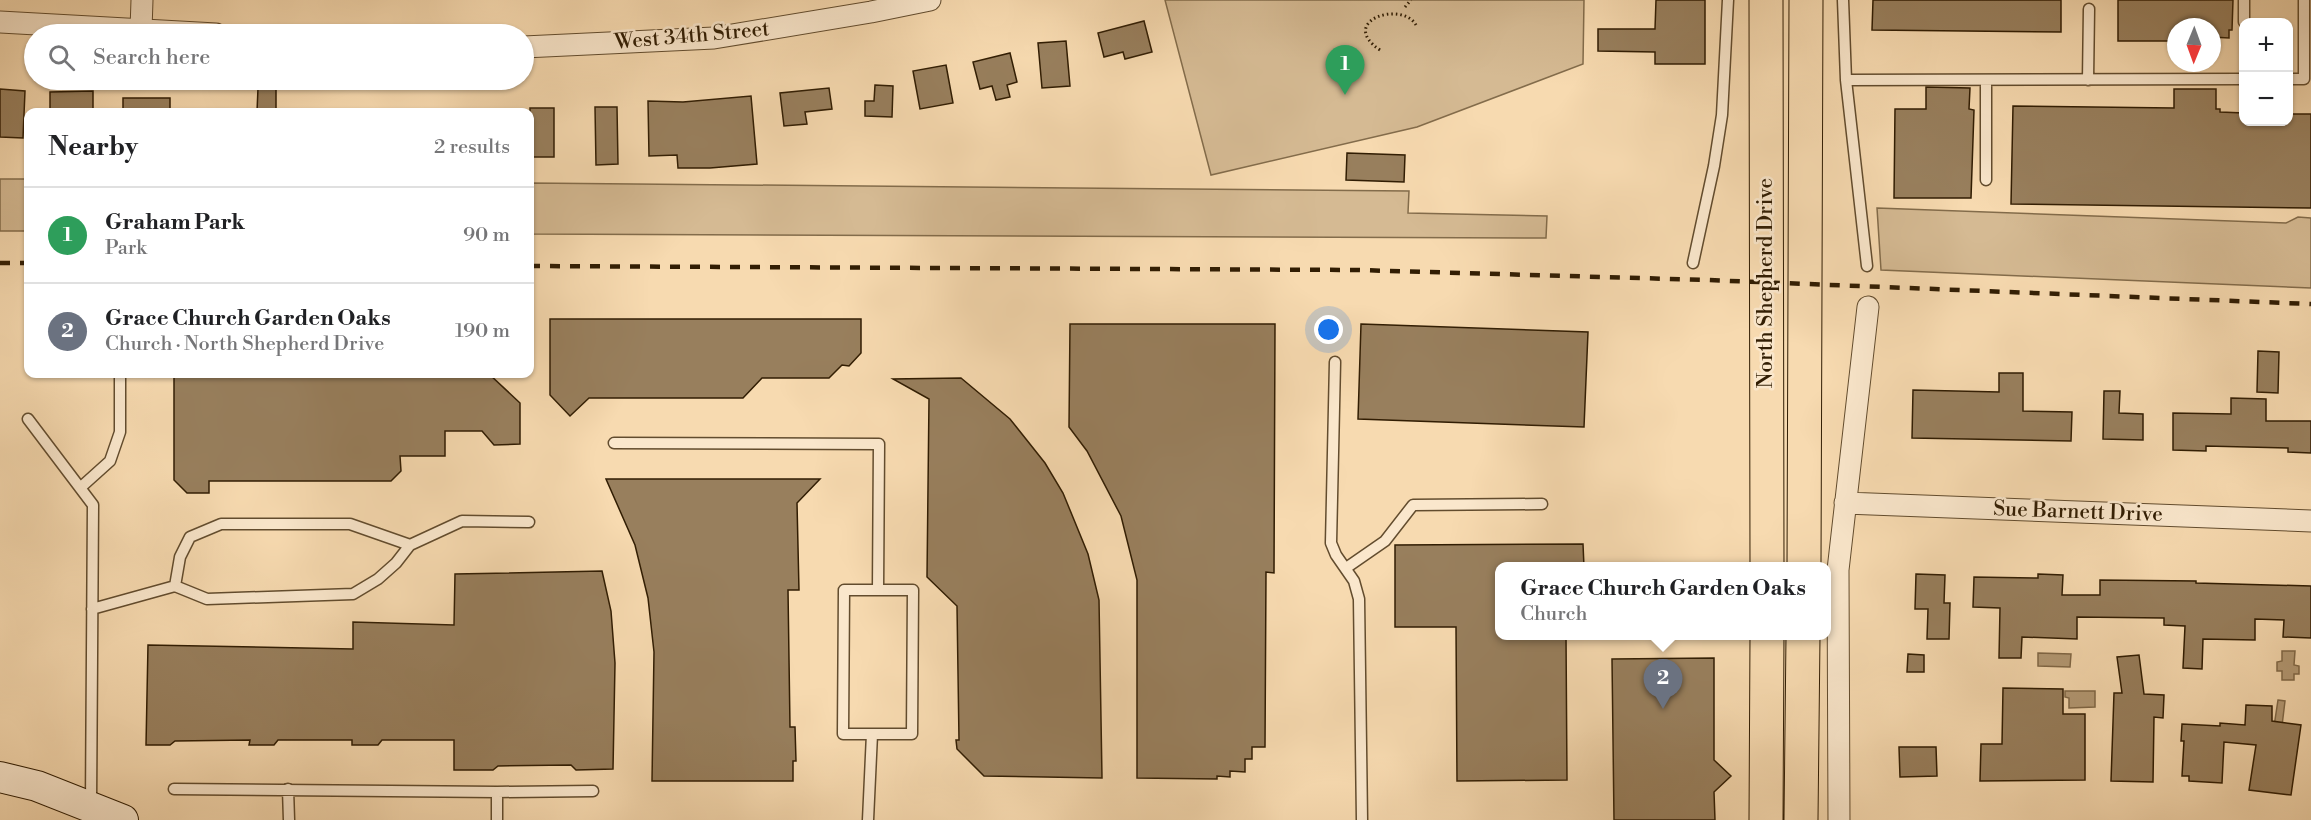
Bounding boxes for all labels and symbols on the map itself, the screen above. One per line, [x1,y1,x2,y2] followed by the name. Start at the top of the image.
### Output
[612,16,771,56] street label: West 34th Street
[2167,18,2221,72] north arrow
[1326,46,1364,95] pin: 1
[1753,178,1779,388] street label: North Shepherd Drive
[1314,315,1343,344] your location
[1993,496,2163,528] street label: Sue Barnett Drive
[1644,660,1682,709] pin: 2

